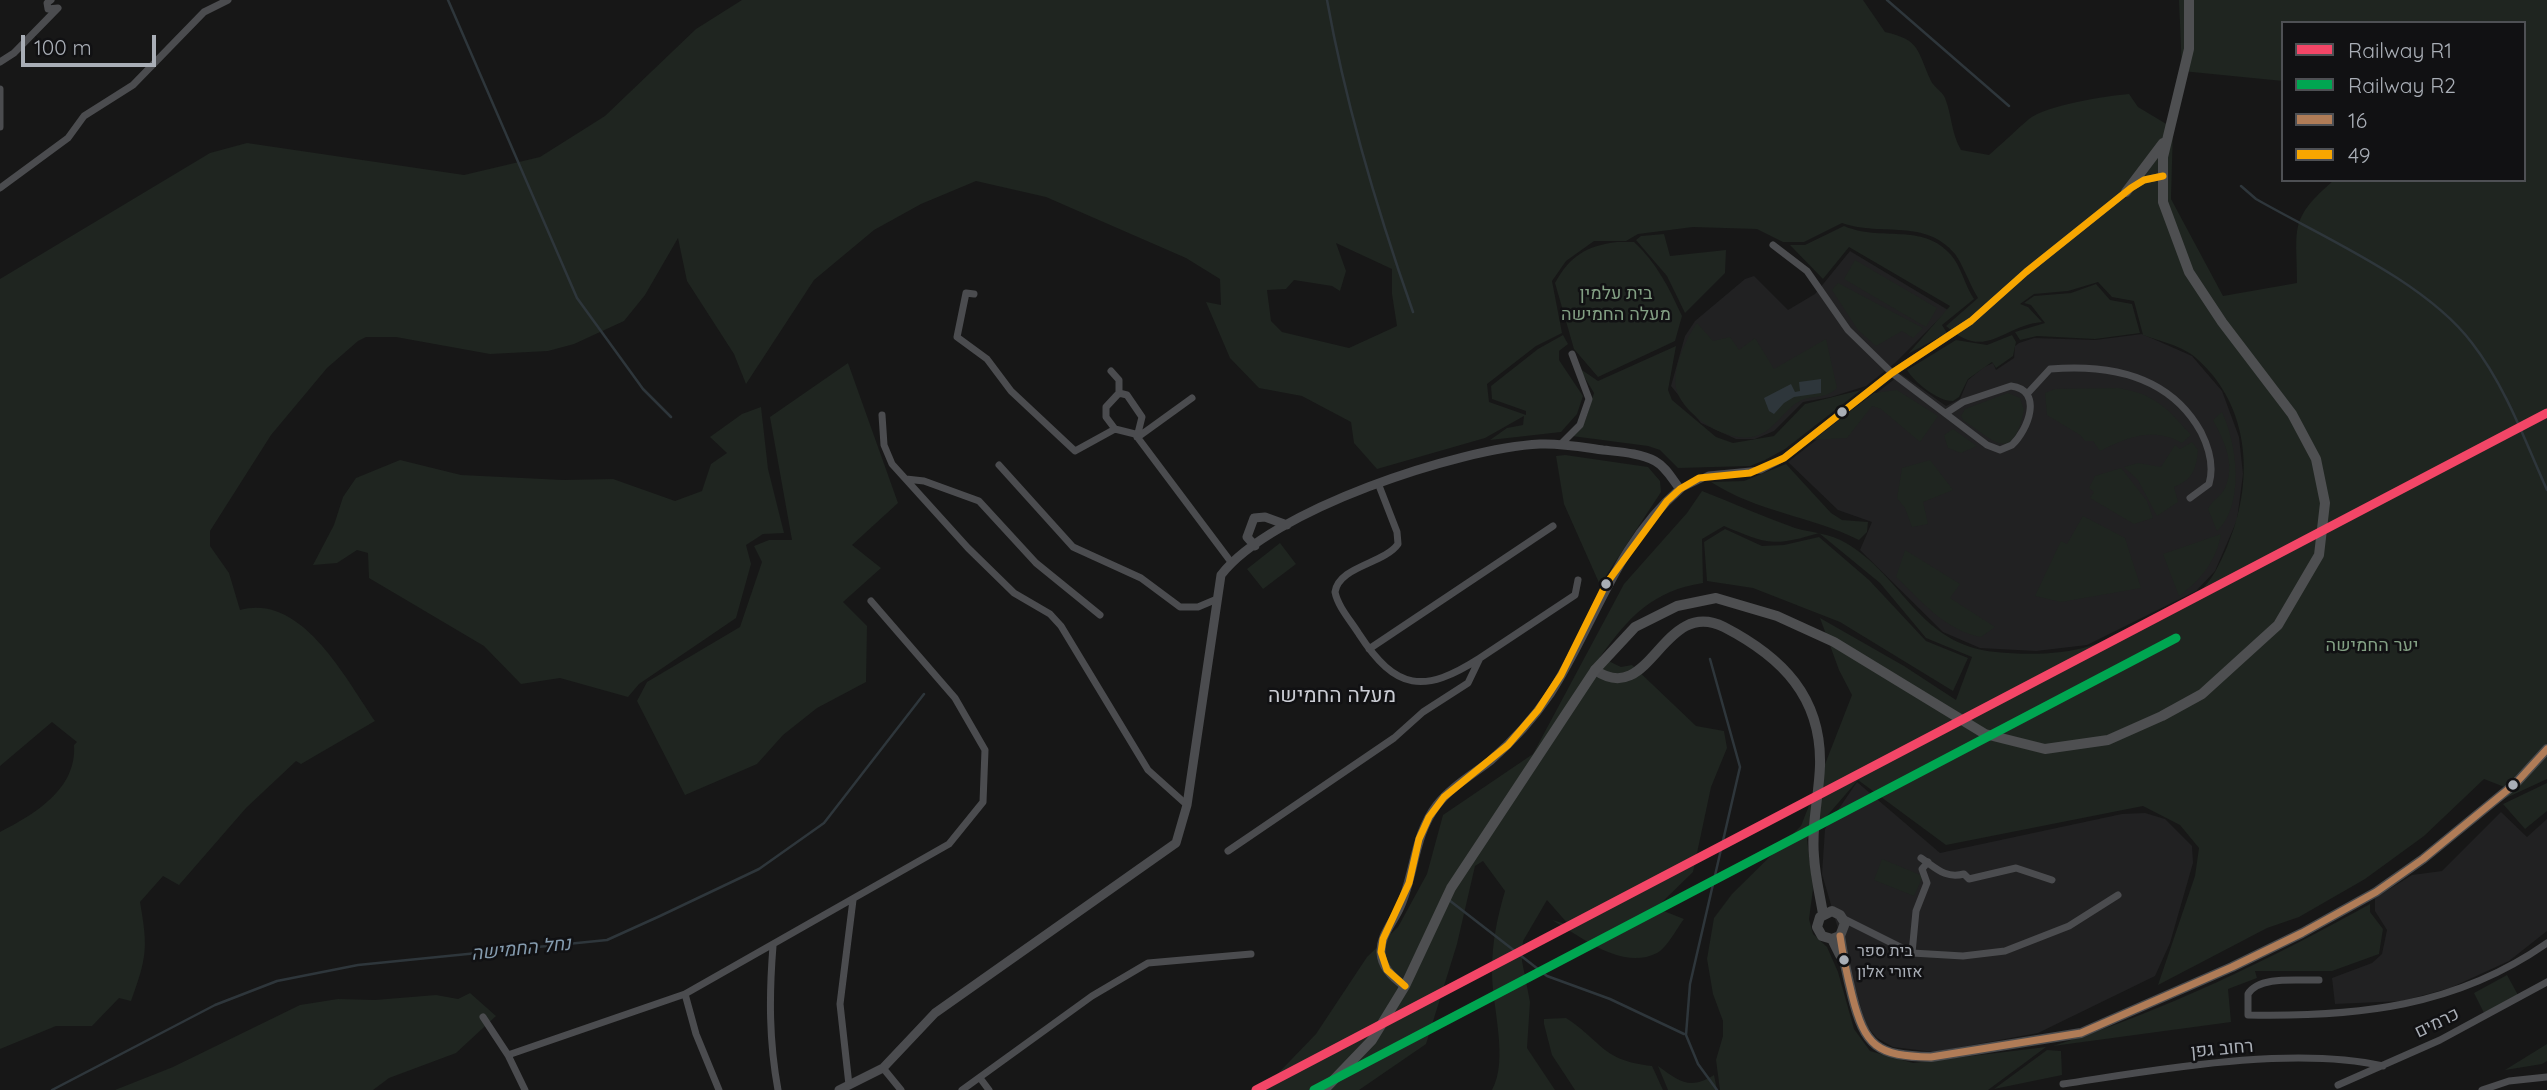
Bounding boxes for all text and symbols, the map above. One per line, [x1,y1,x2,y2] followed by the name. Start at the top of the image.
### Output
[24,21,159,65] scale bar
[2281,21,2526,182] legend
[34,34,92,60] text: 100 m
[2348,37,2452,63] text: Railway R1
[2348,72,2456,98] text: Railway R2
[2348,107,2367,133] text: 16
[2348,142,2370,168] text: 49
[1561,283,1671,326] park label: בית עלמין מעלה החמישה
[1835,405,1849,419] unlabelled marker
[1599,577,1613,591] unlabelled marker
[2326,635,2418,657] park label: יער החמישה
[1268,683,1396,709] district label: מעלה החמישה
[2506,778,2520,792] unlabelled marker
[470,932,572,966] water label: נחל החמישה
[1857,941,1922,979] place label: בית ספר אזורי אלון
[1837,953,1851,967] marker: בית ספר אזורי אלון
[2411,1003,2463,1043] street label: כרמים
[2190,1036,2254,1062] street label: רחוב גפן

